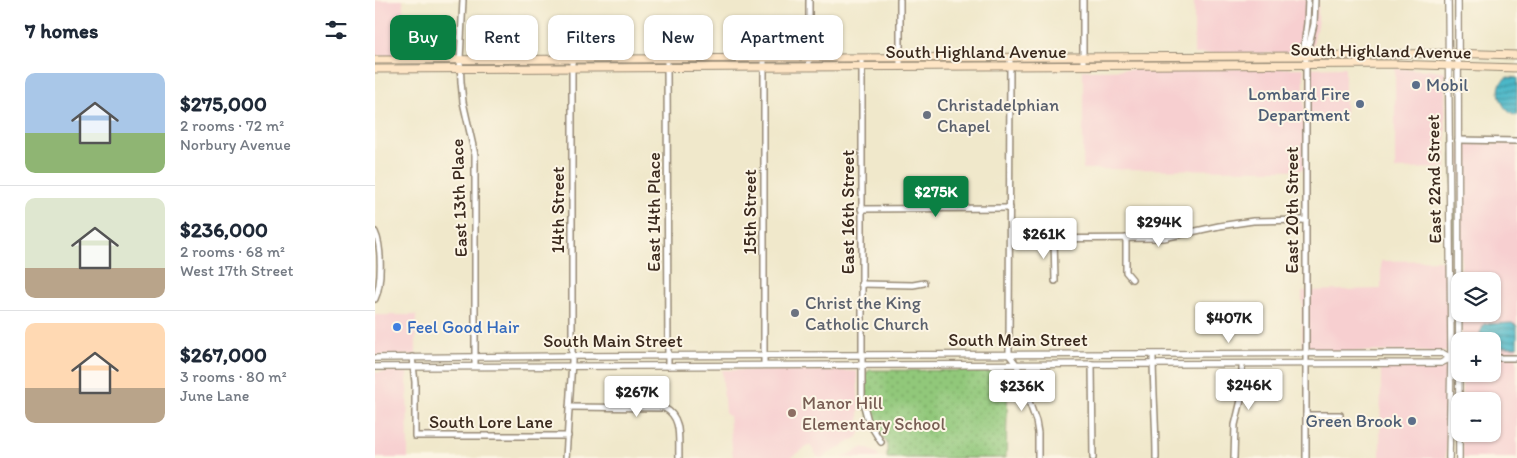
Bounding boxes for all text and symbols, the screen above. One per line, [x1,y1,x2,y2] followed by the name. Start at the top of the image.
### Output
[390,15,456,60] chip: Buy
[466,15,538,60] chip: Rent
[548,15,634,60] chip: Filters
[644,15,713,60] chip: New
[723,15,843,60] chip: Apartment
[322,16,350,44] icon: filters
[25,18,99,43] text: 7 homes
[1290,38,1472,64] street label: South Highland Avenue
[886,41,1067,63] street label: South Highland Avenue
[1426,74,1468,96] place label: Mobil
[1410,79,1422,91] marker: Mobil
[1248,83,1350,126] place label: Lombard Fire Department
[180,91,267,116] text: $275,000
[65,93,125,153] icon: home
[937,94,1059,137] place label: Christadelphian Chapel
[1354,98,1366,110] marker: Lombard Fire Department
[921,109,933,121] marker: Christadelphian Chapel
[1422,114,1446,244] street label: East 22nd Street
[180,116,284,135] text: 2 rooms · 72 m²
[180,135,291,154] text: Norbury Avenue
[446,138,472,258] street label: East 13th Place
[1281,146,1303,274] street label: East 20th Street
[837,150,859,274] street label: East 16th Street
[643,152,665,272] street label: East 14th Place
[547,166,569,254] street label: 14th Street
[739,169,761,255] street label: 15th Street
[901,176,971,218] pin: $275K
[914,182,958,201] text: $275K
[1124,206,1194,248] pin: $294K
[1137,212,1181,231] text: $294K
[180,217,268,242] text: $236,000
[65,218,125,278] icon: home
[1009,218,1079,260] pin: $261K
[1023,224,1065,243] text: $261K
[180,242,285,261] text: 2 rooms · 68 m²
[180,261,294,280] text: West 17th Street
[1451,272,1501,442] map controls
[1451,272,1501,322] button: layers
[805,292,929,335] place label: Christ the King Catholic Church
[1194,302,1264,344] pin: $407K
[789,307,801,319] marker: Christ the King Catholic Church
[1206,308,1252,327] text: $407K
[407,316,520,338] place label: Feel Good Hair
[391,321,403,333] marker: Feel Good Hair
[948,329,1088,351] street label: South Main Street
[543,330,683,352] street label: South Main Street
[1451,332,1501,382] button: +
[180,342,267,367] text: $267,000
[65,343,125,403] icon: home
[180,367,287,386] text: 3 rooms · 80 m²
[1214,368,1284,411] pin: $246K
[987,370,1057,412] pin: $236K
[1227,375,1271,394] text: $246K
[602,376,672,418] pin: $267K
[1000,376,1044,395] text: $236K
[615,382,659,401] text: $267K
[180,386,249,405] text: June Lane
[802,392,946,435] place label: Manor Hill Elementary School
[1451,392,1501,442] button: −
[786,407,798,419] marker: Manor Hill Elementary School
[1305,410,1403,432] place label: Green Brook
[429,411,553,433] street label: South Lore Lane
[1406,415,1418,427] marker: Green Brook

